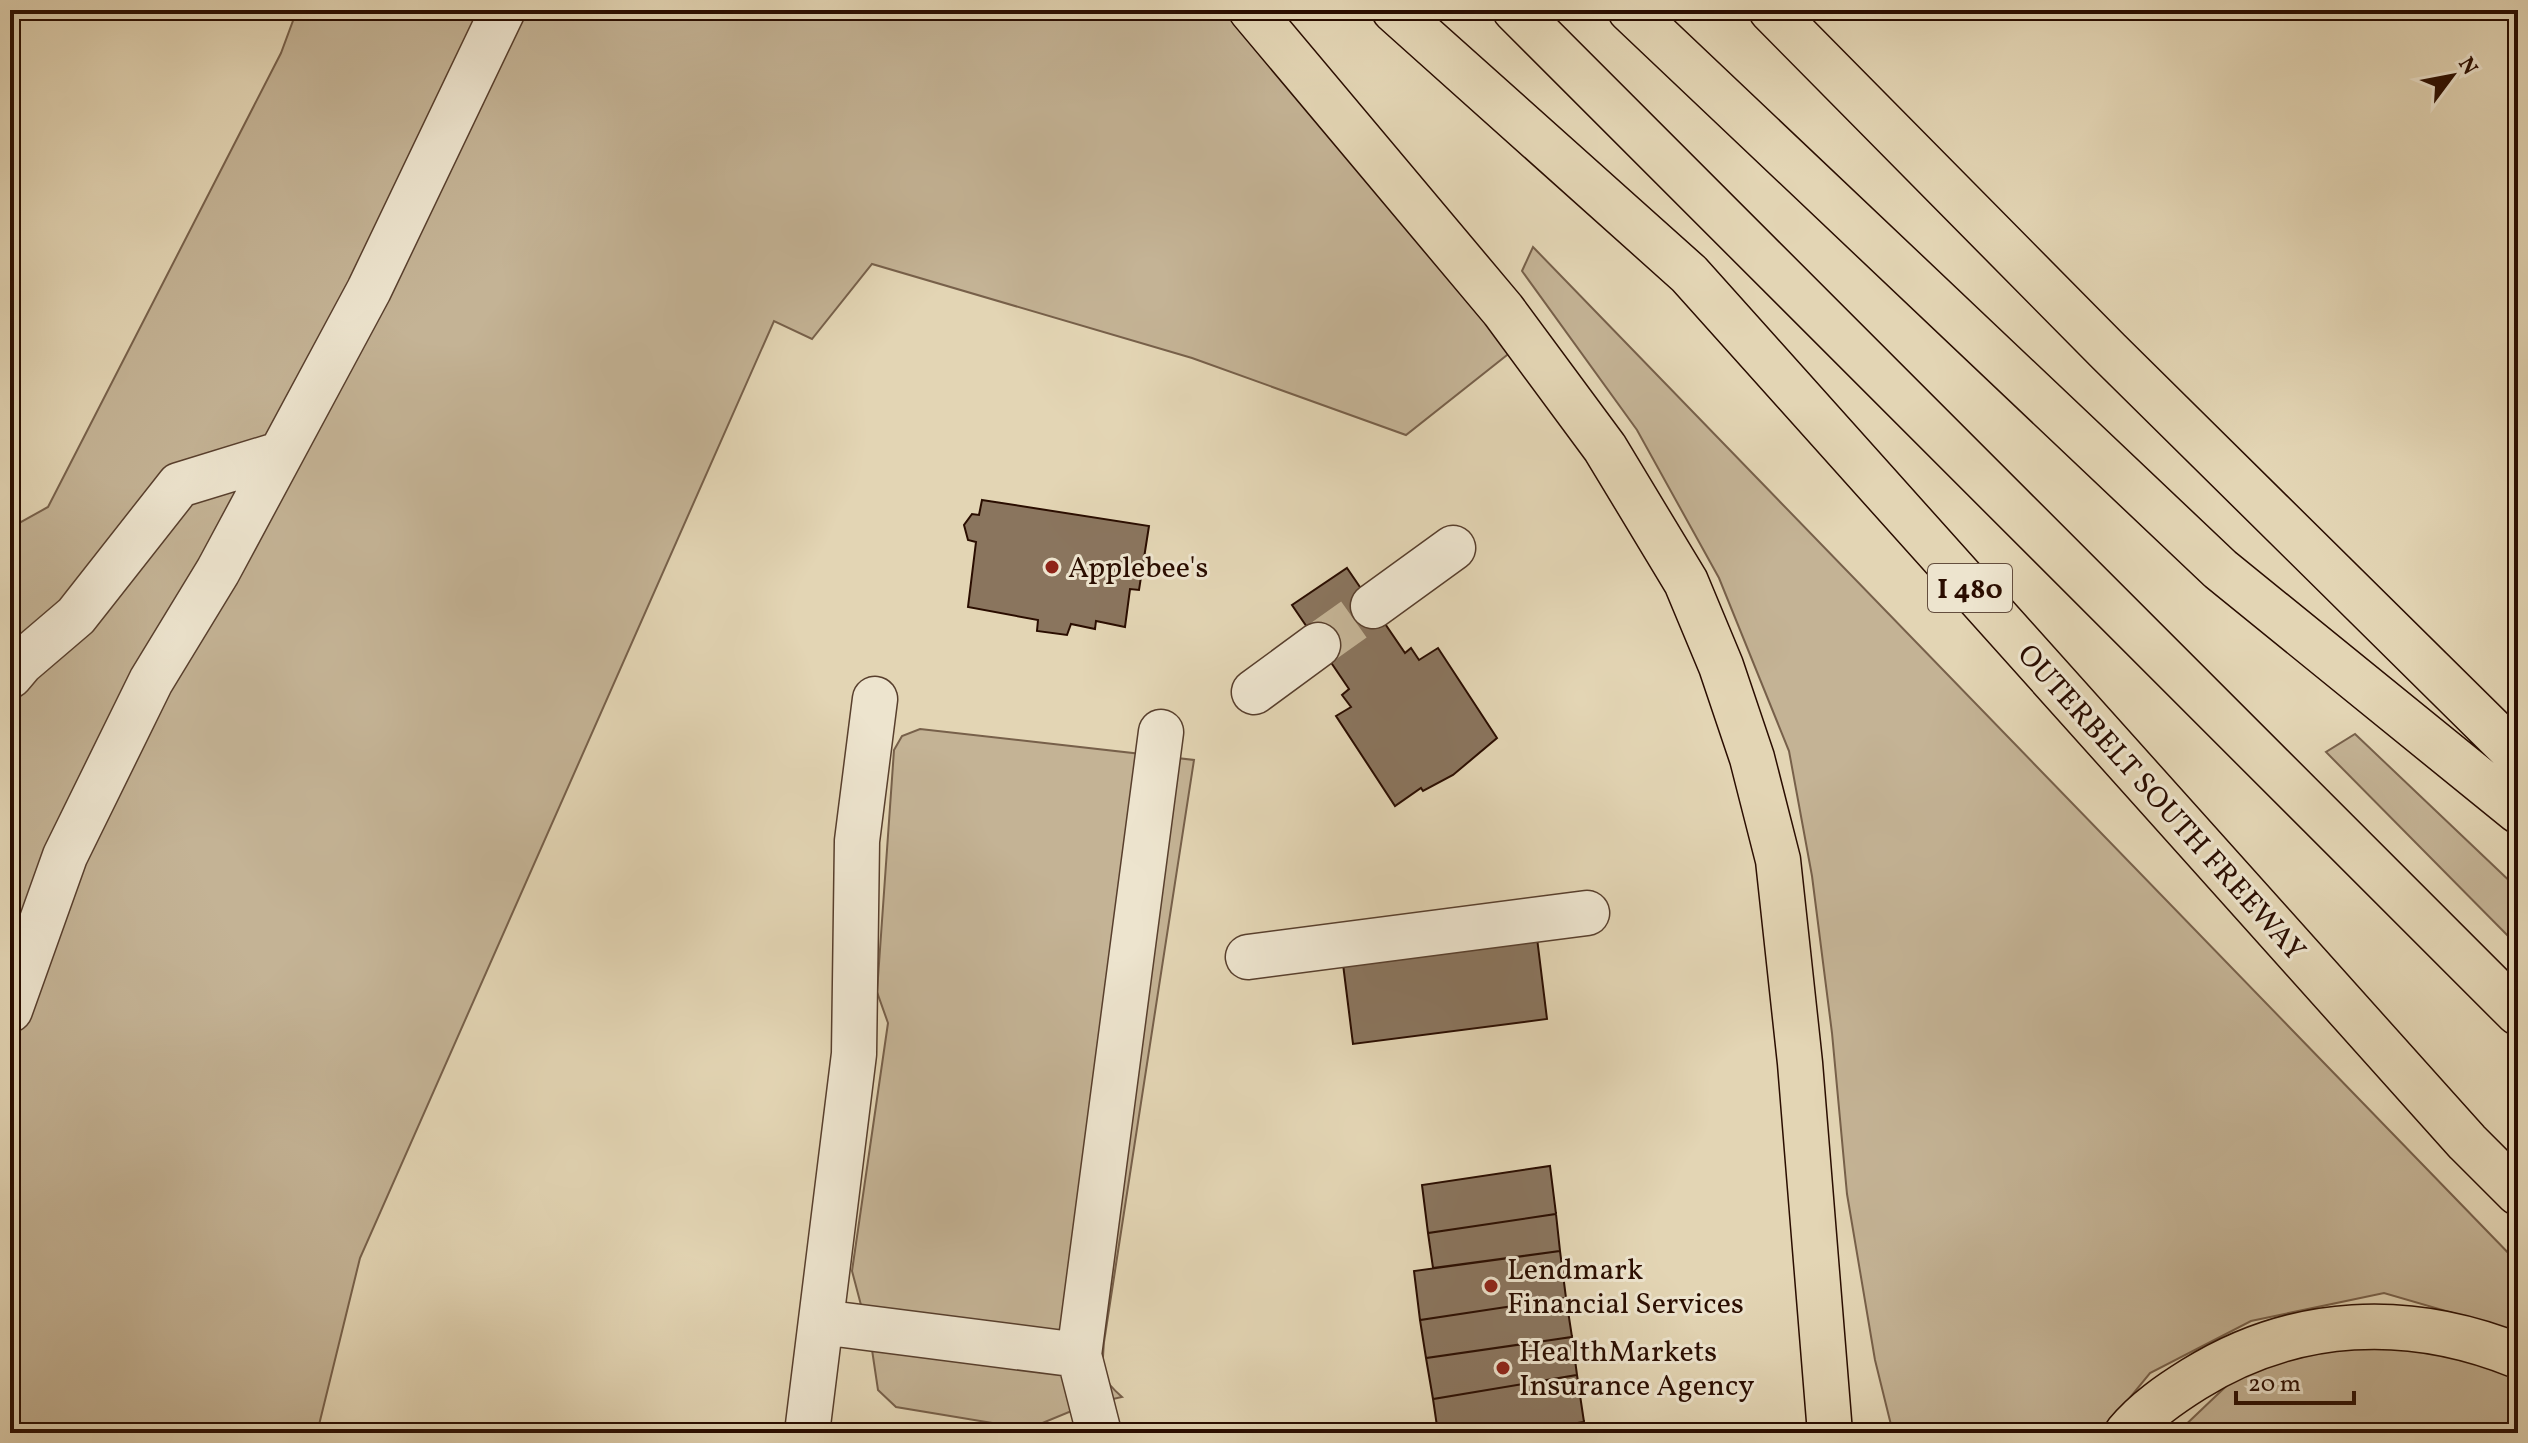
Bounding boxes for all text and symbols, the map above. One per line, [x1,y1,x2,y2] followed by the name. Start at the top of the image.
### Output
[2412,36,2492,116] north arrow
[2449,52,2484,82] text: N
[1068,548,1208,590] place label: Applebee's
[1043,558,1061,576] marker: Applebee's
[1928,564,2012,612] road number: I 480
[2006,636,2315,971] street label: OUTERBELT SOUTH FREEWAY
[1507,1250,1744,1326] place label: Lendmark Financial Services
[1482,1277,1500,1295] marker: Lendmark Financial Services
[1519,1332,1755,1408] place label: HealthMarkets Insurance Agency
[2236,1355,2354,1405] scale bar
[1494,1359,1512,1377] marker: HealthMarkets Insurance Agency
[2248,1368,2301,1402] text: 20 m

